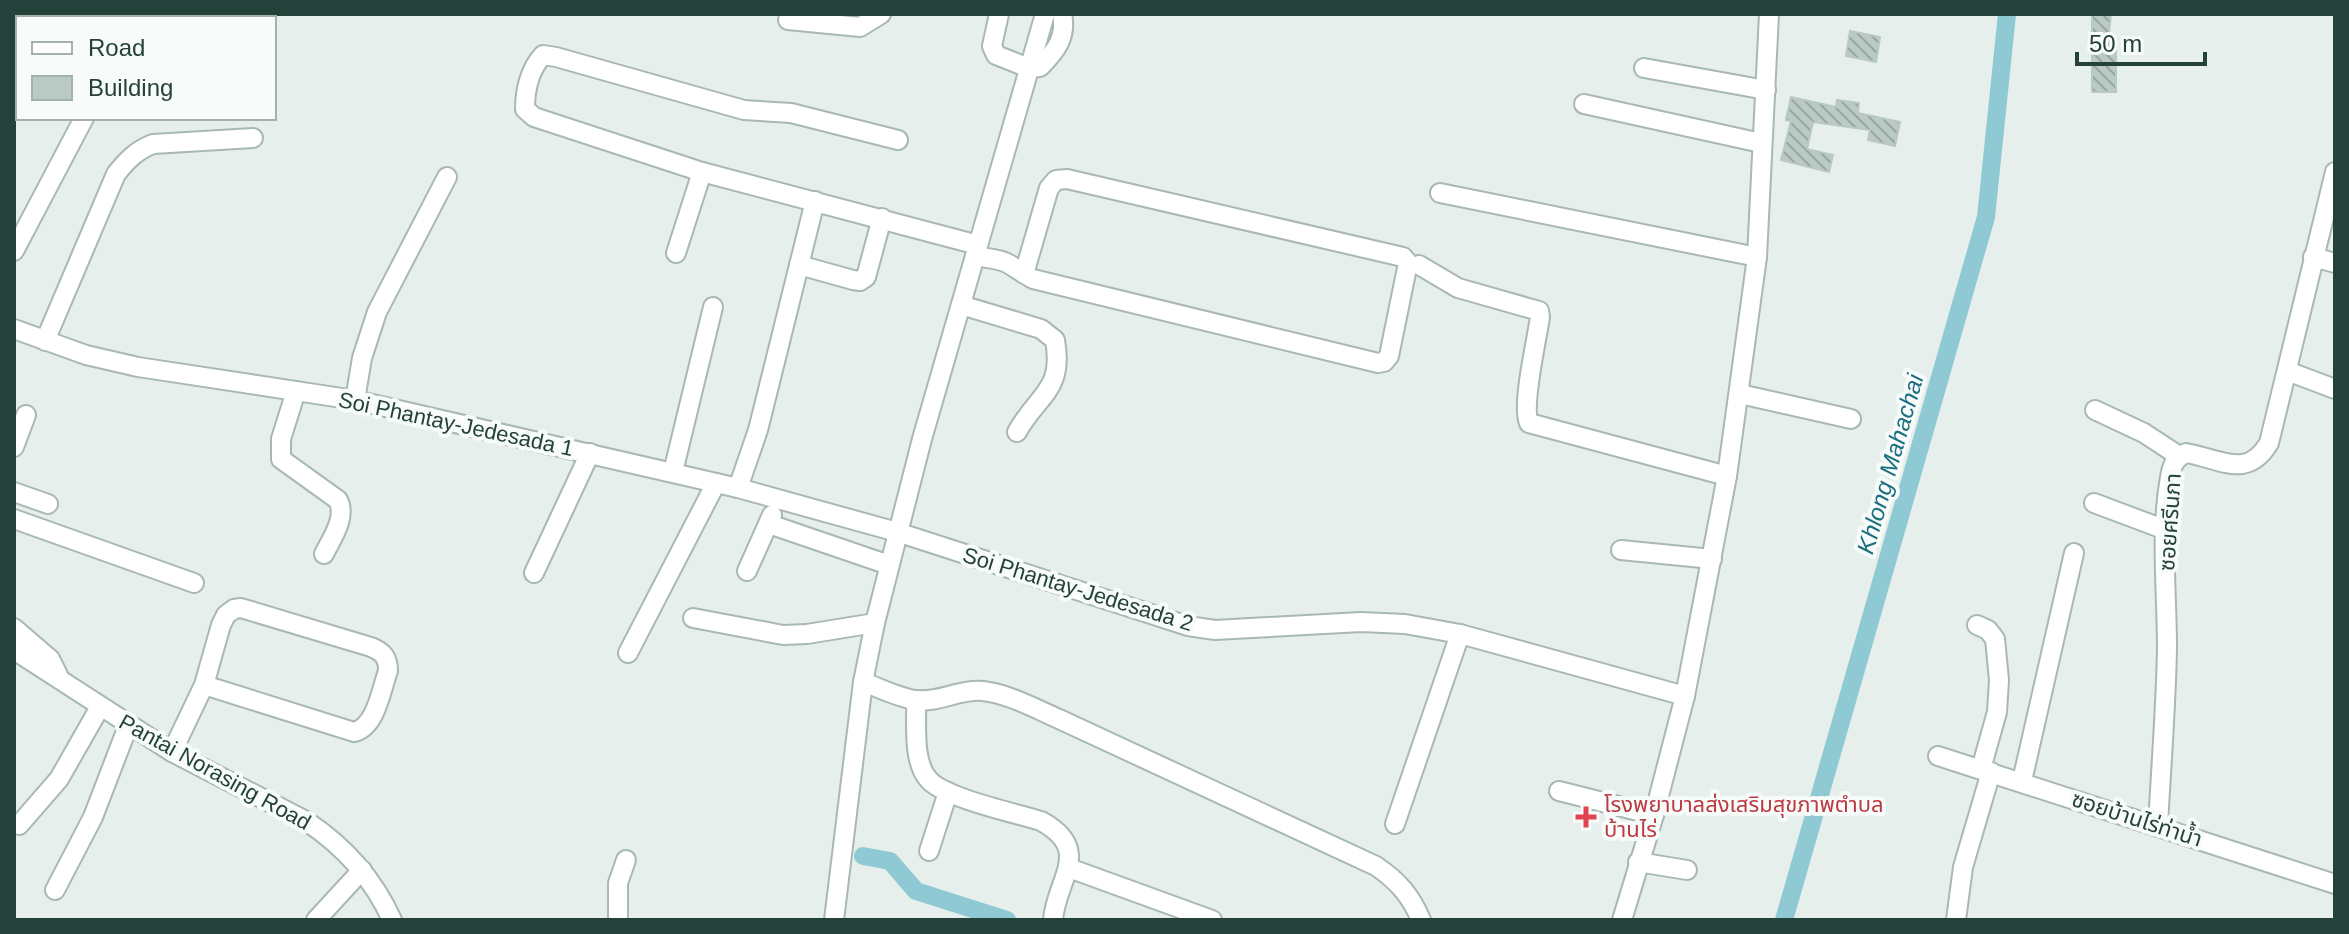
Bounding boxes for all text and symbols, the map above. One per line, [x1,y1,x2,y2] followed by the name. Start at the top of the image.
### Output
[16,16,276,120] legend
[2077,16,2205,66] scale bar
[2089,30,2142,57] text: 50 m
[88,34,145,61] text: Road
[88,74,173,101] text: Building
[1851,371,1929,557] water label: Khlong Mahachai
[336,387,576,461] street label: Soi Phantay-Jedesada 1
[2154,472,2186,572] street label: ซอยศรีนภา
[960,542,1196,636] street label: Soi Phantay-Jedesada 2
[115,709,315,835] street label: Pantai Norasing Road
[2069,783,2206,852] street label: ซอยบ้านไร่ท่าน้ำ
[1604,792,1884,842] place label: โรงพยาบาลส่งเสริมสุขภาพตำบล บ้านไร่
[1575,806,1597,828] marker: โรงพยาบาลส่งเสริมสุขภาพตำบล บ้านไร่

